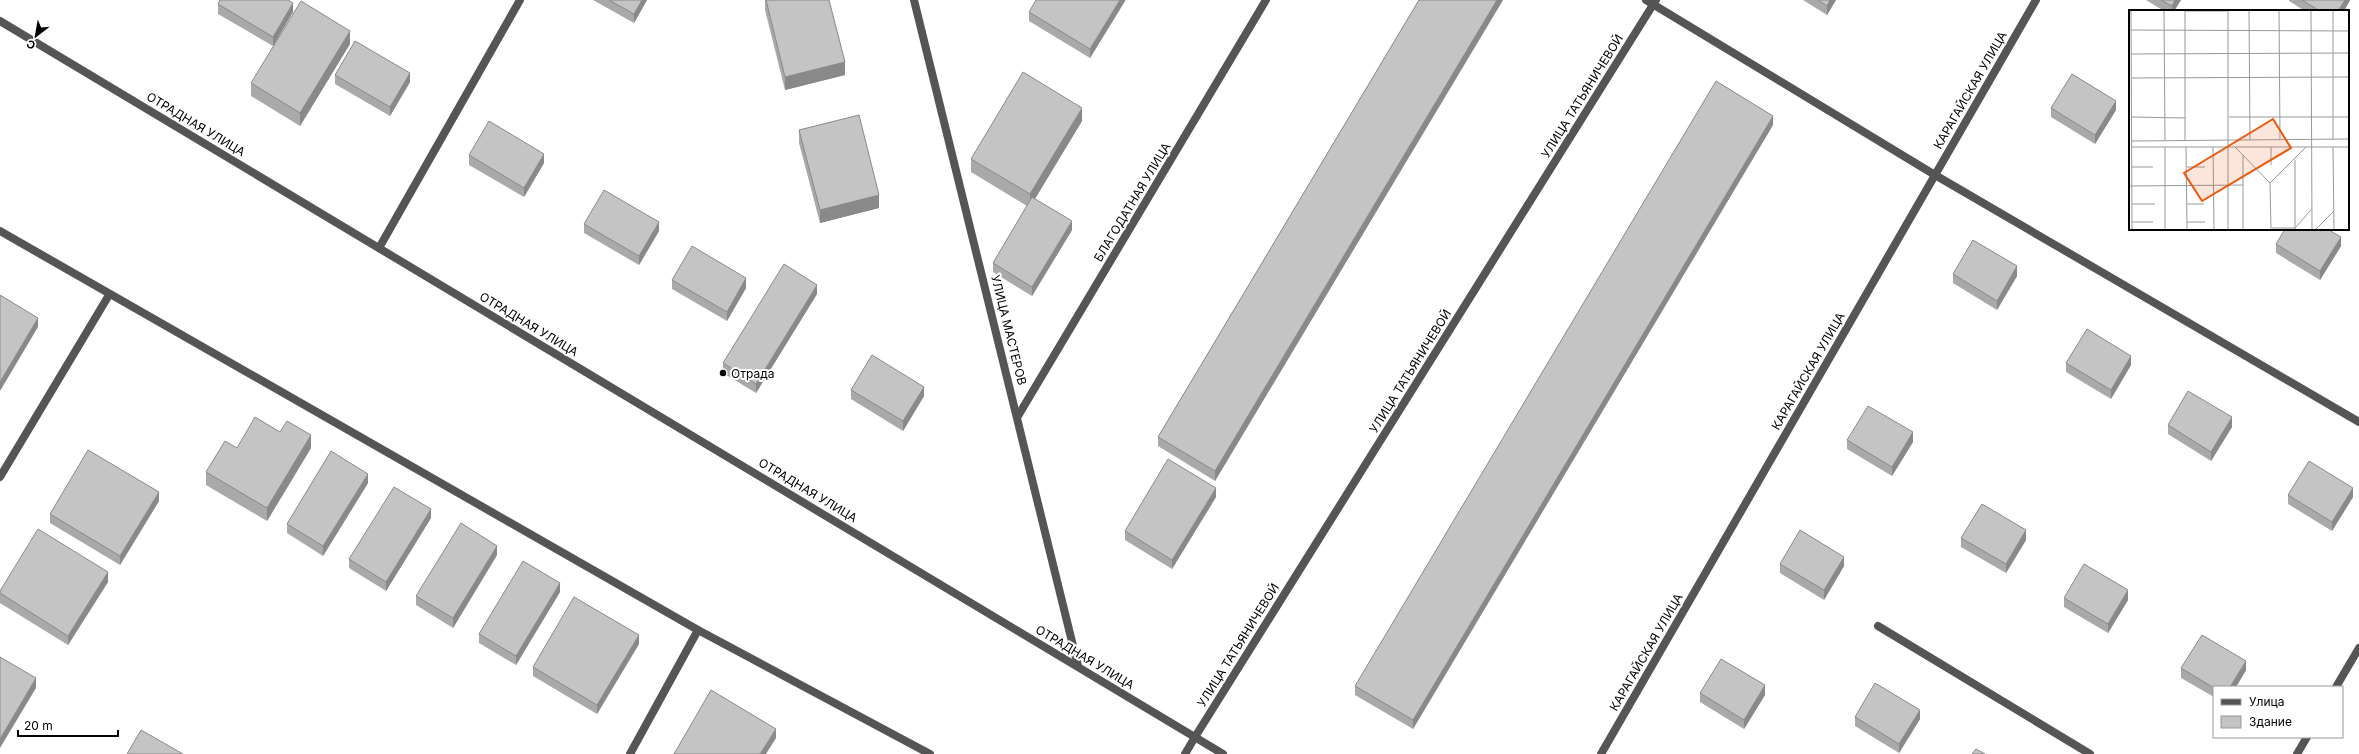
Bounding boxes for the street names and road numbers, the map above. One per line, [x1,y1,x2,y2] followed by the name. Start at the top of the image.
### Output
[1930,29,2010,151] street label: КАРАГАЙСКАЯ УЛИЦА
[1538,31,1626,161] street label: УЛИЦА ТАТЬЯНИЧЕВОЙ
[144,89,248,159] street label: ОТРАДНАЯ УЛИЦА
[1090,140,1174,264] street label: БЛАГОДАТНАЯ УЛИЦА
[988,273,1030,387] street label: УЛИЦА МАСТЕРОВ
[477,289,581,359] street label: ОТРАДНАЯ УЛИЦА
[1366,306,1454,436] street label: УЛИЦА ТАТЬЯНИЧЕВОЙ
[1768,310,1848,432] street label: КАРАГАЙСКАЯ УЛИЦА
[756,455,860,525] street label: ОТРАДНАЯ УЛИЦА
[1194,580,1282,710] street label: УЛИЦА ТАТЬЯНИЧЕВОЙ
[1606,591,1686,713] street label: КАРАГАЙСКАЯ УЛИЦА
[1033,622,1137,692] street label: ОТРАДНАЯ УЛИЦА

